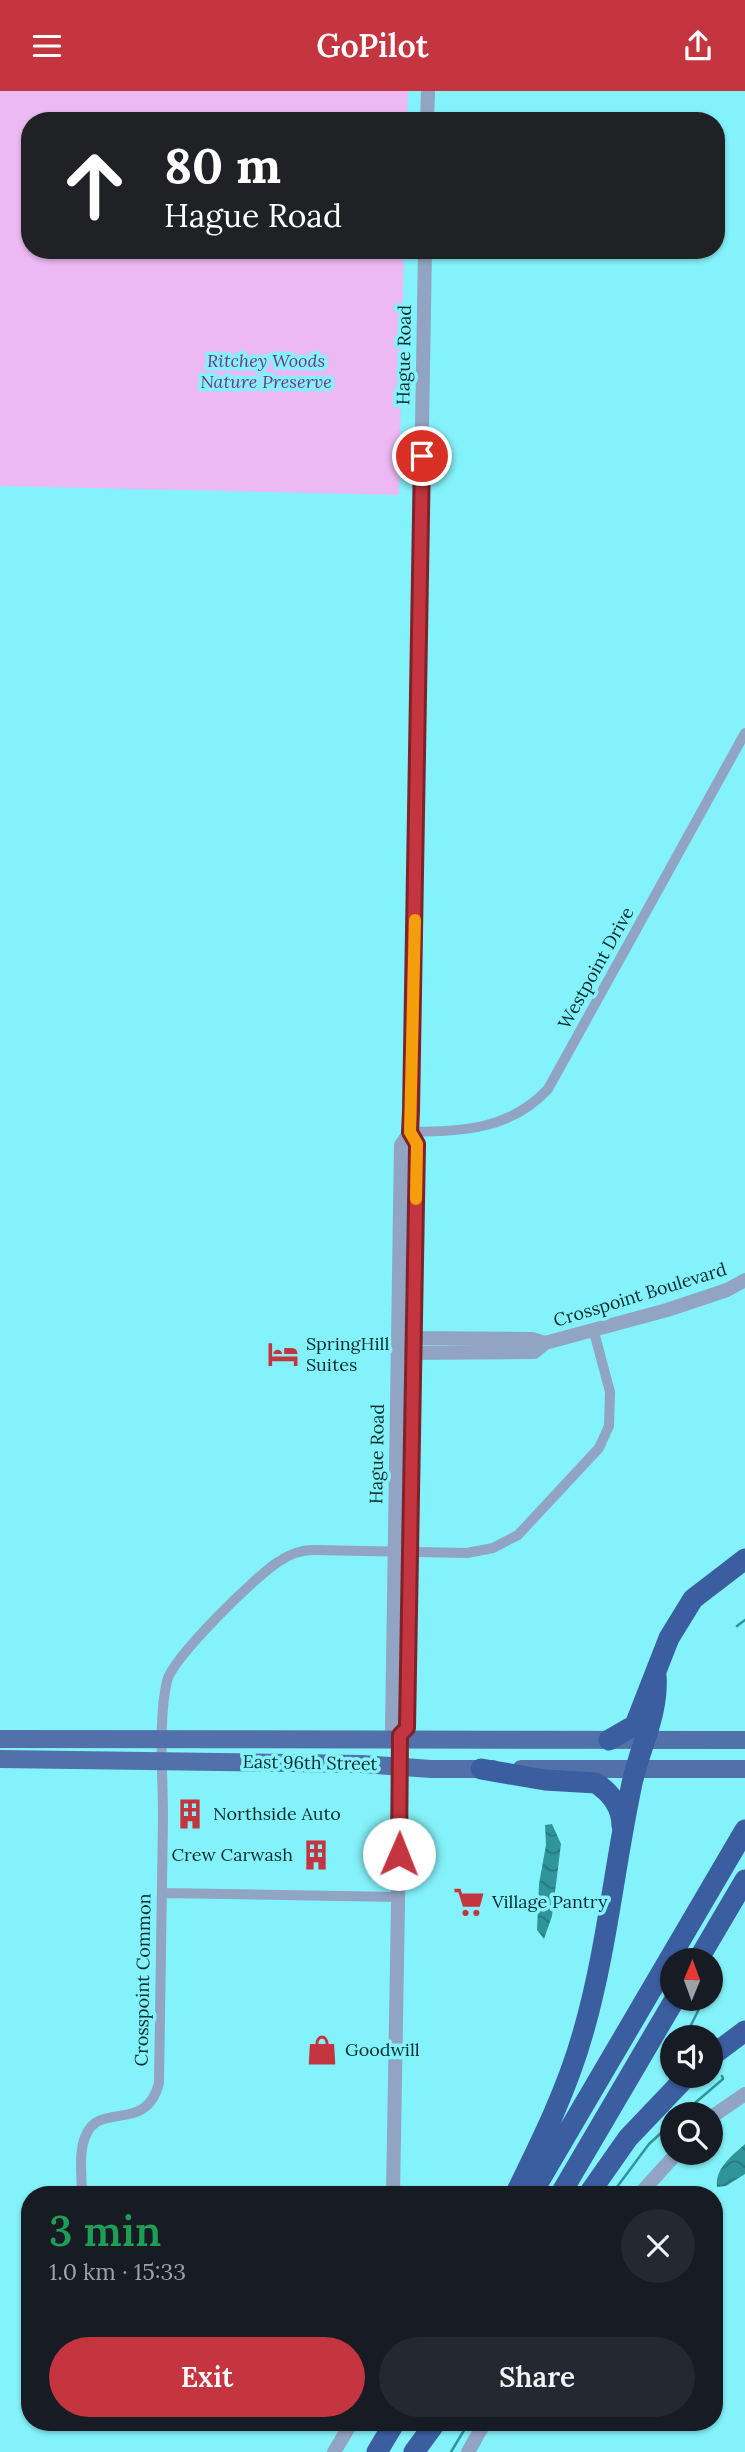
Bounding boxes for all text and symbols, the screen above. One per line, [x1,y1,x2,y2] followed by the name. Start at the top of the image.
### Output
[316,25,429,66] text: GoPilot
[28,27,66,65] icon: menu
[679,27,717,65] icon: share
[164,134,281,196] text: 80 m
[49,140,140,231] icon: ahead
[164,195,342,236] text: Hague Road
[391,304,416,405] street label: Hague Road
[200,349,332,393] park label: Ritchey Woods Nature Preserve
[392,426,452,486] pin
[403,437,441,475] icon: arrive
[553,902,639,1033] street label: Westpoint Drive
[550,1257,729,1332] street label: Crosspoint Boulevard
[306,1332,389,1376] place label: SpringHill Suites
[266,1337,300,1371] hotel icon: SpringHill Suites
[364,1403,389,1504] street label: Hague Road
[242,1750,378,1775] street label: East 96th Street
[173,1797,207,1831] building icon: Northside Auto
[213,1802,341,1825] place label: Northside Auto
[362,1817,436,1891] position arrow
[299,1838,333,1872] building icon: Crew Carwash
[171,1843,293,1866] place label: Crew Carwash
[452,1885,486,1919] supermarket icon: Village Pantry
[491,1890,608,1913] place label: Village Pantry
[129,1893,156,2067] street label: Crosspoint Common
[660,1948,723,2011] north arrow
[660,1948,723,2165] map controls
[660,2025,723,2088] button: sound
[305,2033,339,2067] shop icon: Goodwill
[345,2038,420,2061] place label: Goodwill
[660,2102,723,2165] button: search
[49,2204,161,2258] text: 3 min
[621,2209,695,2283] button: close
[49,2257,186,2286] text: 1.0 km · 15:33
[49,2337,365,2417] button: Exit
[379,2337,695,2417] button: Share

